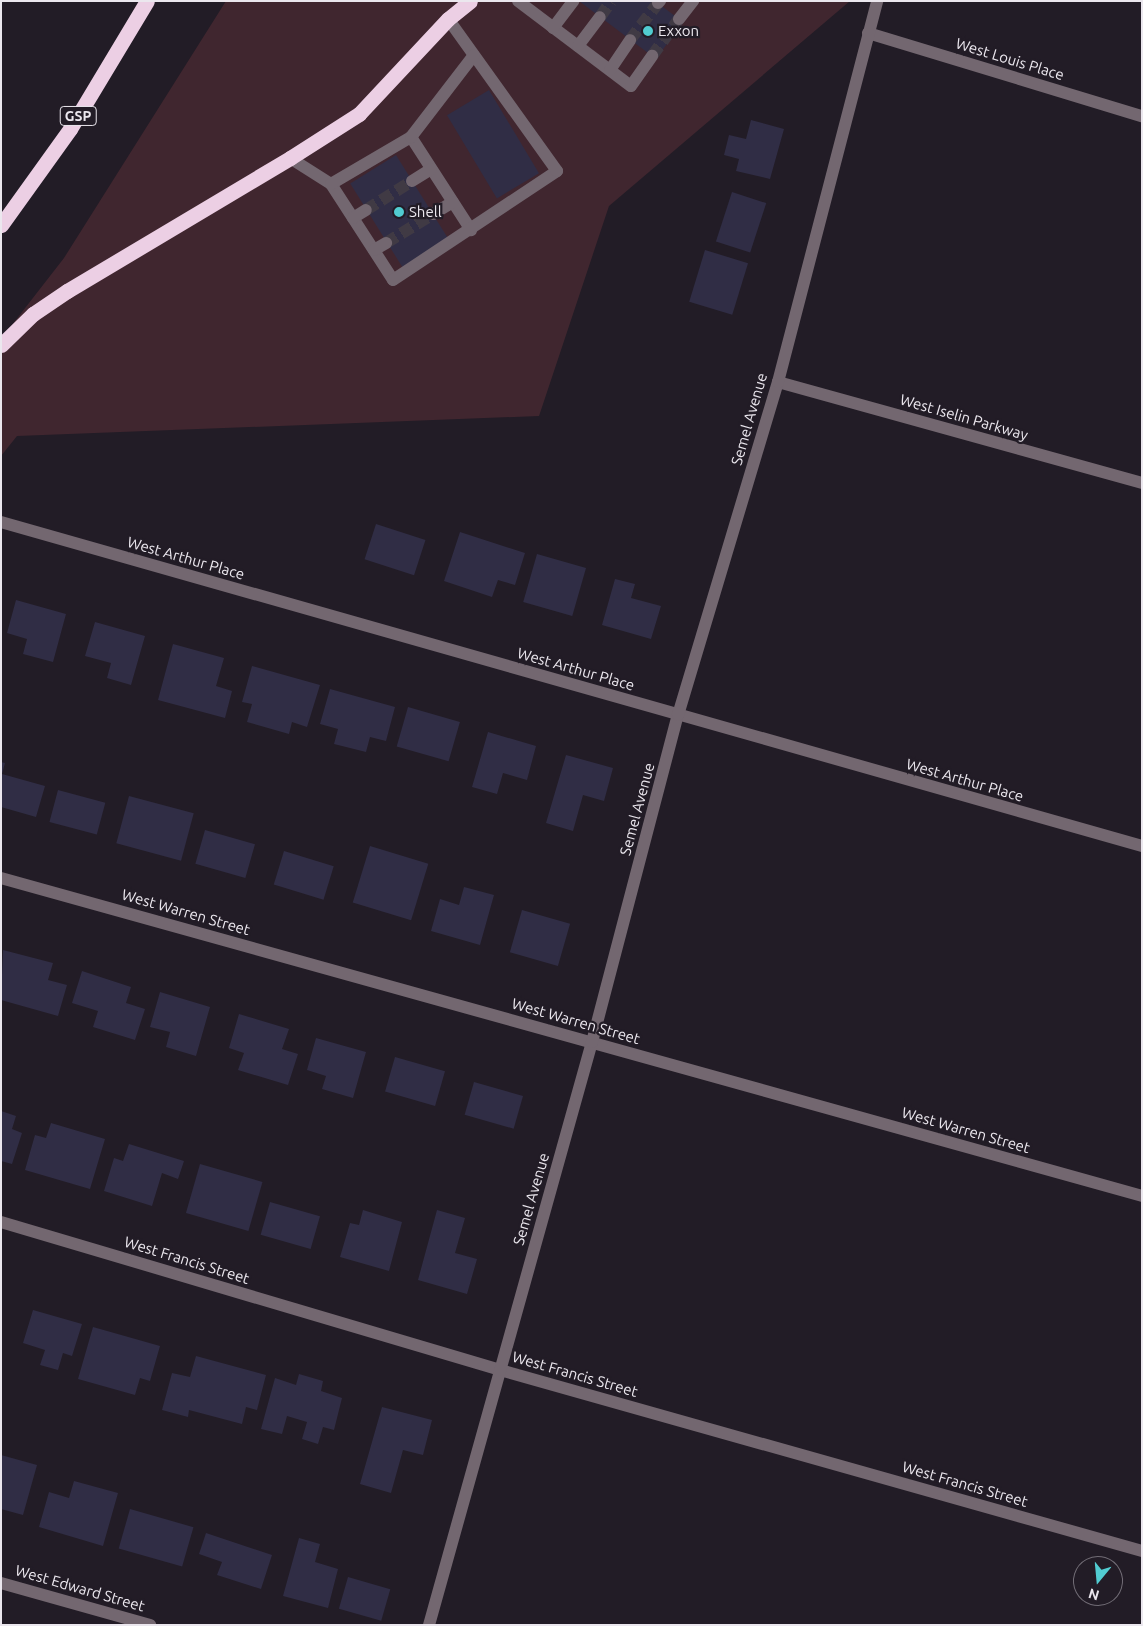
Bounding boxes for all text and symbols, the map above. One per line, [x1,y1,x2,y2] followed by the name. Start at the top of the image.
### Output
[658,22,699,40] place label: Exxon
[642,25,654,37] marker: Exxon
[954,34,1066,84] street label: West Louis Place
[59,104,97,128] road number: GSP
[409,203,442,221] place label: Shell
[393,206,405,218] marker: Shell
[727,371,771,467] street label: Semel Avenue
[898,390,1030,444] street label: West Iselin Parkway
[125,533,247,583] street label: West Arthur Place
[515,644,637,694] street label: West Arthur Place
[904,755,1026,805] street label: West Arthur Place
[616,761,658,857] street label: Semel Avenue
[120,885,252,939] street label: West Warren Street
[510,994,642,1048] street label: West Warren Street
[900,1103,1032,1157] street label: West Warren Street
[509,1151,553,1247] street label: Semel Avenue
[122,1232,252,1288] street label: West Francis Street
[510,1347,640,1401] street label: West Francis Street
[900,1457,1030,1511] street label: West Francis Street
[1073,1556,1123,1606] north arrow
[13,1561,147,1615] street label: West Edward Street
[1087,1585,1101,1604] text: N

